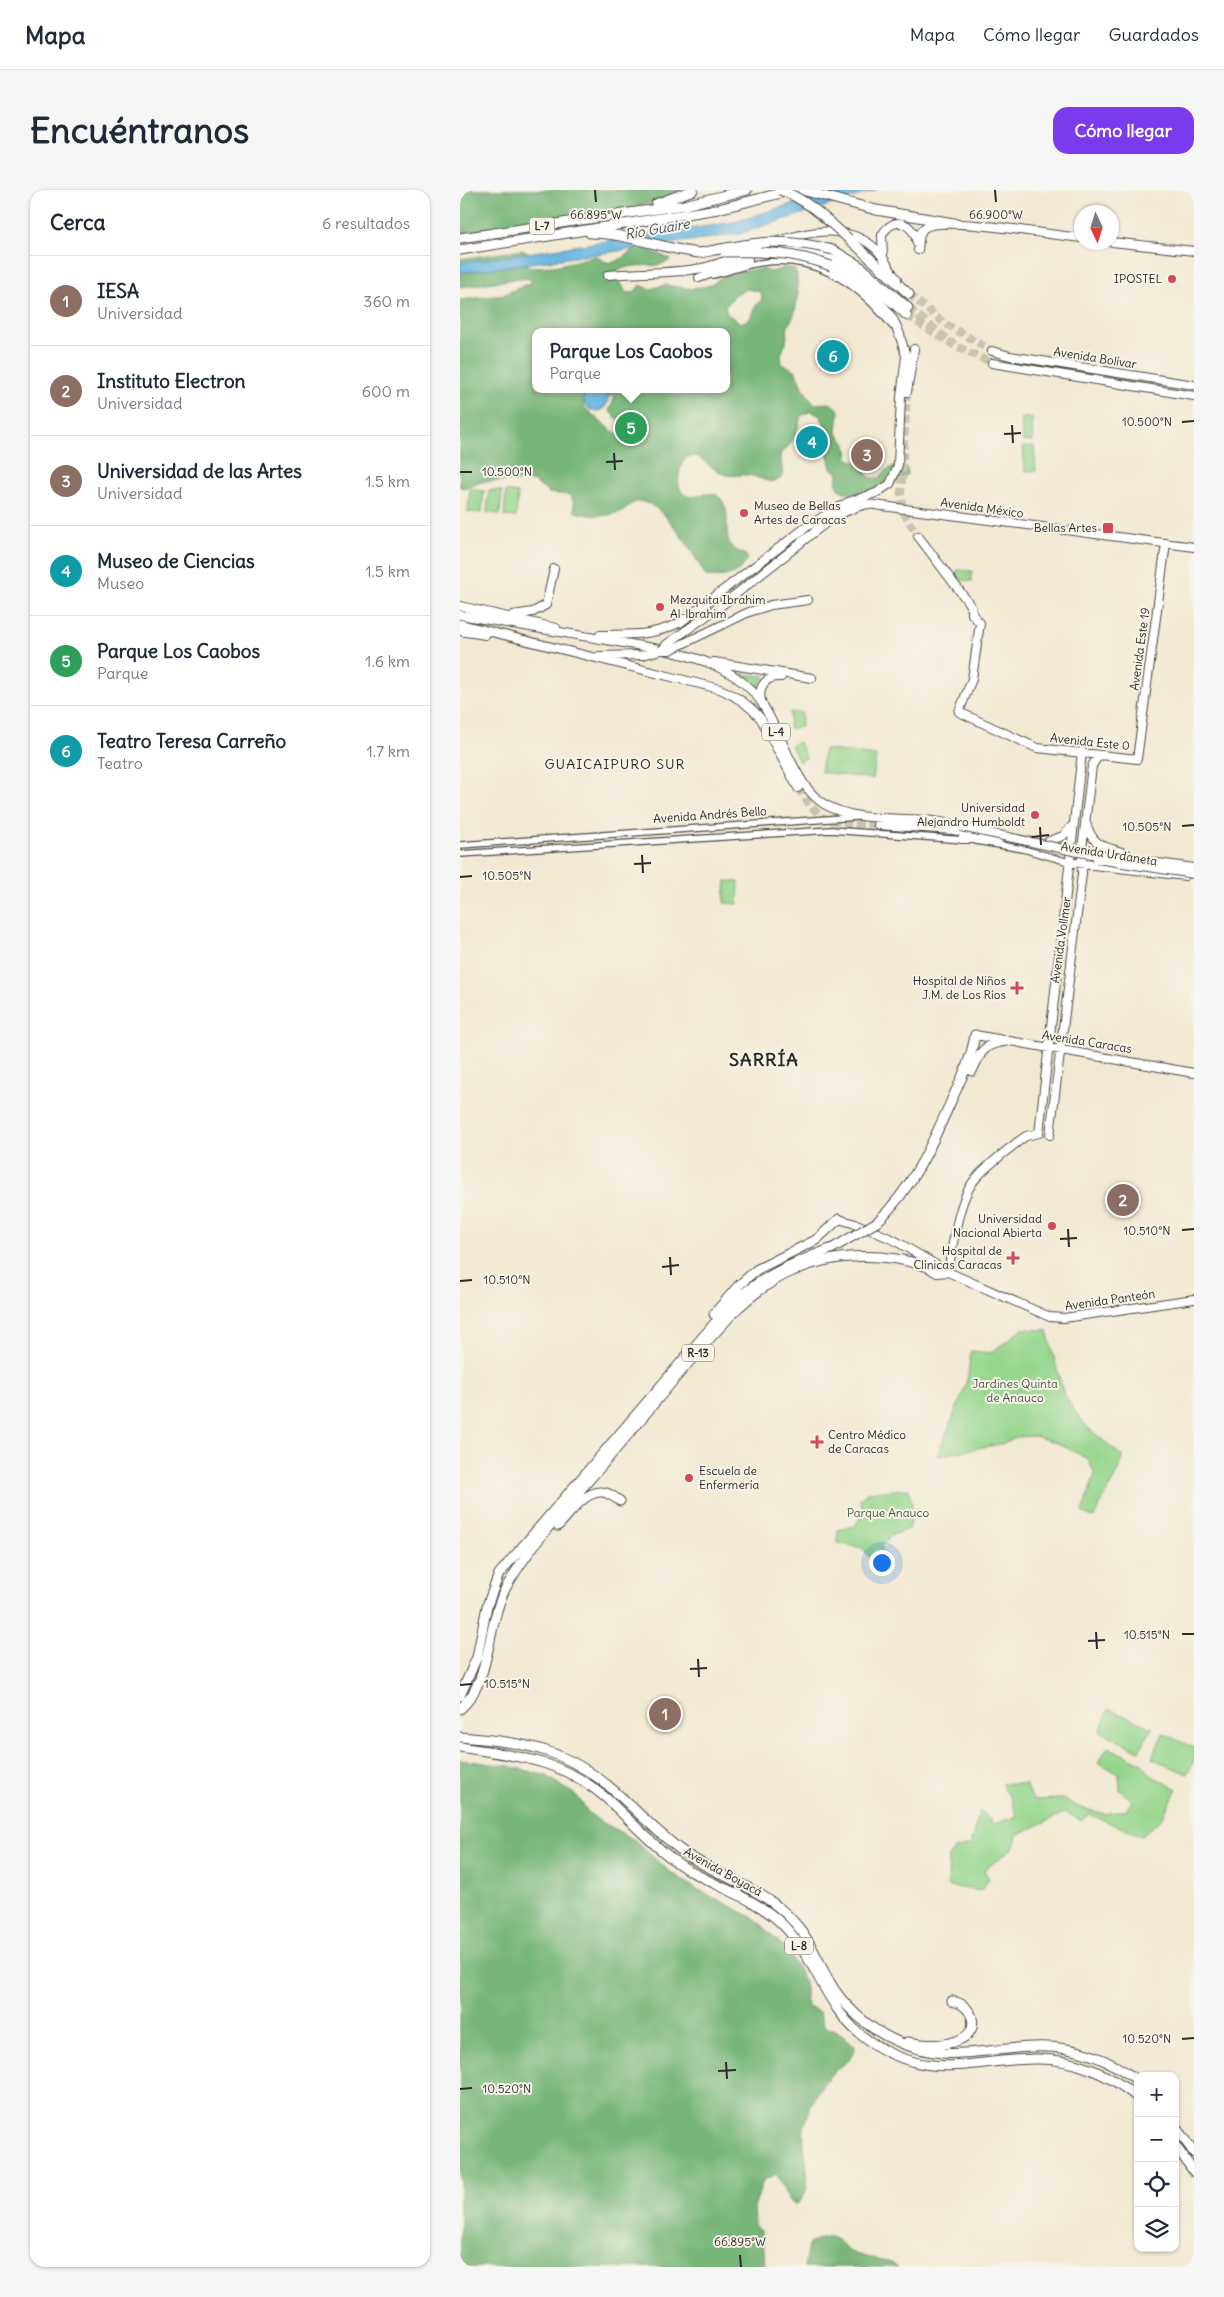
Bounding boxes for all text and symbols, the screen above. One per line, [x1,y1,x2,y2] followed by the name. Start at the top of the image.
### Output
[25,20,85,50] text: Mapa
[910,23,955,46] text: Mapa
[983,23,1080,46] text: Cómo llegar
[1108,23,1199,46] text: Guardados
[1053,107,1194,154] button: Cómo llegar
[30,108,249,152] text: Encuéntranos
[1074,205,1119,250] north arrow
[570,207,622,222] text: 66.895°W
[969,207,1023,222] text: 66.900°W
[50,209,105,236] text: Cerca
[322,213,410,233] text: 6 resultados
[623,214,692,244] water label: Río Guaire
[530,218,554,234] road number: L-7
[1114,271,1162,286] place label: IPOSTEL
[1166,273,1178,285] marker: IPOSTEL
[97,279,139,303] text: IESA
[63,291,69,311] text: 1
[363,291,410,311] text: 360 m
[97,303,182,323] text: Universidad
[532,328,730,393] popup
[817,337,849,375] pin: 6
[549,339,713,363] text: Parque Los Caobos
[1053,344,1138,371] street label: Avenida Bolívar
[549,363,601,383] text: Parque
[97,369,246,393] text: Instituto Electron
[62,381,70,401] text: 2
[362,381,410,401] text: 600 m
[97,393,182,413] text: Universidad
[615,409,647,447] pin: 5
[1122,414,1172,429] text: 10.500°N
[796,423,828,461] pin: 4
[851,436,883,474] pin: 3
[97,459,302,483] text: Universidad de las Artes
[482,464,532,479] text: 10.500°N
[61,471,71,491] text: 3
[365,471,410,491] text: 1.5 km
[97,483,182,503] text: Universidad
[940,494,1025,521] street label: Avenida México
[754,498,846,527] place label: Museo de Bellas Artes de Caracas
[738,507,750,519] marker: Museo de Bellas Artes de Caracas
[1034,520,1097,535] place label: Bellas Artes
[1101,521,1115,535] marker: Bellas Artes
[97,549,255,573] text: Museo de Ciencias
[61,561,71,581] text: 4
[365,561,410,581] text: 1.5 km
[97,573,144,593] text: Museo
[670,592,766,621] place label: Mezquita Ibrahim Al-lbrahim
[654,601,666,613] marker: Mezquita Ibrahim Al-lbrahim
[1126,606,1153,691] street label: Avenida Este 19
[97,639,260,663] text: Parque Los Caobos
[61,651,71,671] text: 5
[365,651,410,671] text: 1.6 km
[97,663,148,683] text: Parque
[762,724,790,740] road number: L-4
[97,729,286,753] text: Teatro Teresa Carreño
[1050,730,1131,753] street label: Avenida Este 0
[61,741,71,761] text: 6
[366,741,410,761] text: 1.7 km
[97,753,143,773] text: Teatro
[544,755,686,773] district label: GUAICAIPURO SUR
[917,800,1025,829] place label: Universidad Alejandro Humboldt
[653,803,768,826] street label: Avenida Andrés Bello
[1029,809,1041,821] marker: Universidad Alejandro Humboldt
[1122,819,1172,834] text: 10.505°N
[1060,838,1158,869] street label: Avenida Urdaneta
[482,868,532,883] text: 10.505°N
[1047,896,1074,984] street label: Avenida Vollmer
[913,973,1006,1002] place label: Hospital de Niños J.M. de Los Ríos
[1010,981,1024,995] marker: Hospital de Niños J.M. de Los Ríos
[1041,1027,1133,1056] street label: Avenida Caracas
[729,1048,799,1071] district label: SARRÍA
[1107,1181,1139,1219] pin: 2
[953,1211,1042,1240] place label: Universidad Nacional Abierta
[1046,1220,1058,1232] marker: Universidad Nacional Abierta
[1123,1223,1171,1238] text: 10.510°N
[913,1243,1002,1272] place label: Hospital de Clínicas Caracas
[1006,1251,1020,1265] marker: Hospital de Clínicas Caracas
[483,1272,531,1287] text: 10.510°N
[1064,1286,1156,1313] street label: Avenida Panteón
[682,1344,714,1362] road number: R-13
[972,1376,1058,1405] park label: Jardines Quinta de Anauco
[828,1427,906,1456] place label: Centro Médico de Caracas
[810,1435,824,1449] marker: Centro Médico de Caracas
[699,1463,759,1492] place label: Escuela de Enfermería
[683,1472,695,1484] marker: Escuela de Enfermería
[847,1505,930,1520] park label: Parque Anauco
[869,1550,895,1576] your location
[1124,1627,1170,1642] text: 10.515°N
[484,1676,530,1691] text: 10.515°N
[649,1695,681,1733] pin: 1
[681,1844,765,1899] street label: Avenida Boyacá
[785,1938,813,1954] road number: L-8
[1123,2031,1171,2046] text: 10.520°N
[1134,2072,1179,2252] map controls
[1134,2072,1179,2117] button: +
[483,2081,531,2096] text: 10.520°N
[1134,2117,1179,2162] button: −
[1134,2162,1179,2207] button: locate
[1134,2207,1179,2252] button: layers
[714,2234,766,2249] text: 66.895°W

